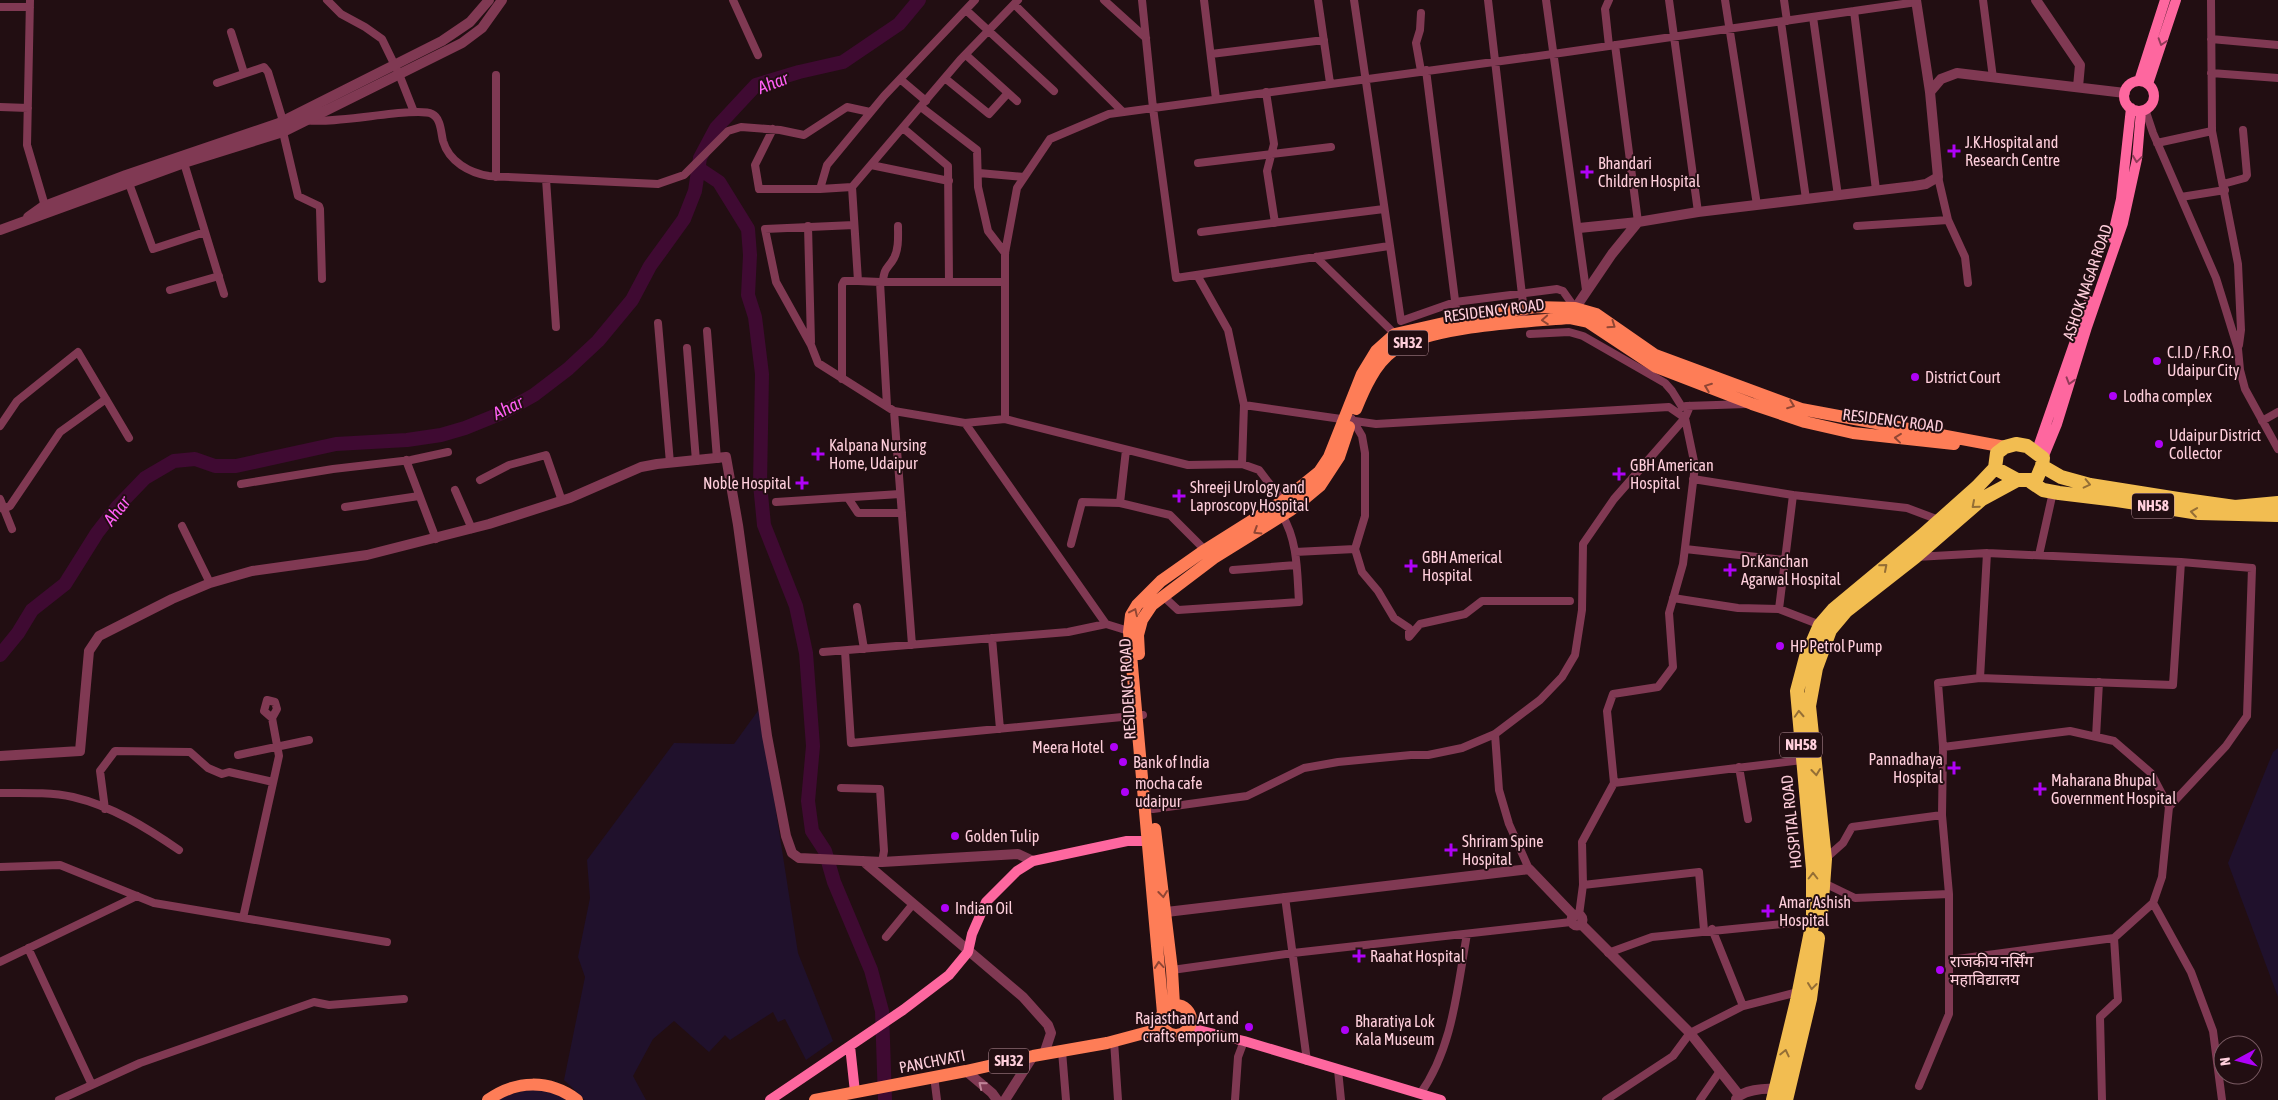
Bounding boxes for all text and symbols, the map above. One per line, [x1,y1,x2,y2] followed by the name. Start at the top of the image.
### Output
[2158,37,2168,46] one-way arrow
[754,67,792,98] water label: Ahar
[1965,133,2060,169] place label: J.K.Hospital and Research Centre
[1947,144,1961,158] marker: J.K.Hospital and Research Centre
[1598,154,1701,191] place label: Bhandari Children Hospital
[2132,155,2142,163] one-way arrow
[1580,165,1594,179] marker: Bhandari Children Hospital
[2059,222,2115,342] street label: ASHOK NAGAR ROAD
[1443,295,1545,325] street label: RESIDENCY ROAD
[1541,314,1549,325] one-way arrow
[1606,319,1616,328] one-way arrow
[1388,330,1428,356] road number: SH32
[2167,343,2240,380] place label: C.I.D / F.R.O. Udaipur City
[2151,355,2163,367] marker: C.I.D / F.R.O. Udaipur City
[1925,368,2001,386] place label: District Court
[1909,371,1921,383] marker: District Court
[2066,377,2076,385] one-way arrow
[1704,382,1713,393] one-way arrow
[2123,387,2212,406] place label: Lodha complex
[2107,390,2119,402] marker: Lodha complex
[488,391,527,424] water label: Ahar
[1786,400,1794,410] one-way arrow
[1842,405,1944,435] street label: RESIDENCY ROAD
[2169,426,2262,462] place label: Udaipur District Collector
[1893,433,1901,444] one-way arrow
[829,436,927,473] place label: Kalpana Nursing Home, Udaipur
[2153,438,2165,450] marker: Udaipur District Collector
[811,447,825,461] marker: Kalpana Nursing Home, Udaipur
[1630,456,1714,493] place label: GBH American Hospital
[1612,467,1626,481] marker: GBH American Hospital
[703,474,792,493] place label: Noble Hospital
[795,476,809,490] marker: Noble Hospital
[1190,478,1310,515] place label: Shreeji Urology and Laproscopy Hospital
[2083,478,2092,489] one-way arrow
[1172,489,1186,503] marker: Shreeji Urology and Laproscopy Hospital
[98,491,135,530] water label: Ahar
[2132,494,2174,518] road number: NH58
[1972,499,1981,508] one-way arrow
[2190,507,2198,518] one-way arrow
[1253,525,1263,534] one-way arrow
[1422,548,1503,585] place label: GBH Americal Hospital
[1741,552,1842,589] place label: Dr.Kanchan Agarwal Hospital
[1404,559,1418,573] marker: GBH Americal Hospital
[1723,563,1737,577] marker: Dr.Kanchan Agarwal Hospital
[1878,563,1887,572] one-way arrow
[1128,608,1138,617] one-way arrow
[1790,637,1882,656] place label: HP Petrol Pump
[1115,638,1139,740] street label: RESIDENCY ROAD
[1774,640,1786,652] marker: HP Petrol Pump
[1793,710,1804,718] one-way arrow
[1780,732,1822,758] road number: NH58
[1032,738,1105,756] place label: Meera Hotel
[1108,741,1120,753] marker: Meera Hotel
[1868,750,1944,787] place label: Pannadhaya Hospital
[1133,753,1210,771] place label: Bank of India
[1117,756,1129,768] marker: Bank of India
[1947,761,1961,775] marker: Pannadhaya Hospital
[1810,768,1821,776] one-way arrow
[2051,771,2177,808] place label: Maharana Bhupal Government Hospital
[1135,774,1202,811] place label: mocha cafe udaipur
[1777,774,1805,870] street label: HOSPITAL ROAD
[2033,782,2047,796] marker: Maharana Bhupal Government Hospital
[1119,786,1131,798] marker: mocha cafe udaipur
[965,827,1039,846] place label: Golden Tulip
[949,830,961,842] marker: Golden Tulip
[1462,832,1543,869] place label: Shriram Spine Hospital
[1444,843,1458,857] marker: Shriram Spine Hospital
[1808,872,1818,880] one-way arrow
[1157,890,1168,898] one-way arrow
[1779,893,1851,930] place label: Amar Ashish Hospital
[955,899,1014,917] place label: Indian Oil
[939,902,951,914] marker: Indian Oil
[1761,904,1775,918] marker: Amar Ashish Hospital
[1370,947,1466,966] place label: Raahat Hospital
[1352,949,1366,963] marker: Raahat Hospital
[1950,952,2034,988] place label: राजकीय नर्सिंग महाविद्यालय
[1153,960,1164,968] one-way arrow
[1934,964,1946,976] marker: राजकीय नर्सिंग महाविद्यालय
[1807,982,1818,990] one-way arrow
[1135,1009,1239,1046] place label: Rajasthan Art and crafts emporium
[1355,1012,1435,1048] place label: Bharatiya Lok Kala Museum
[1243,1021,1255,1033] marker: Rajasthan Art and crafts emporium
[1339,1024,1351,1036] marker: Bharatiya Lok Kala Museum
[2213,1035,2263,1085] north arrow
[897,1046,967,1076] street label: PANCHVATI
[989,1048,1029,1074] road number: SH32
[1779,1049,1790,1057] one-way arrow
[2217,1057,2234,1067] text: N
[979,1082,988,1090] one-way arrow

